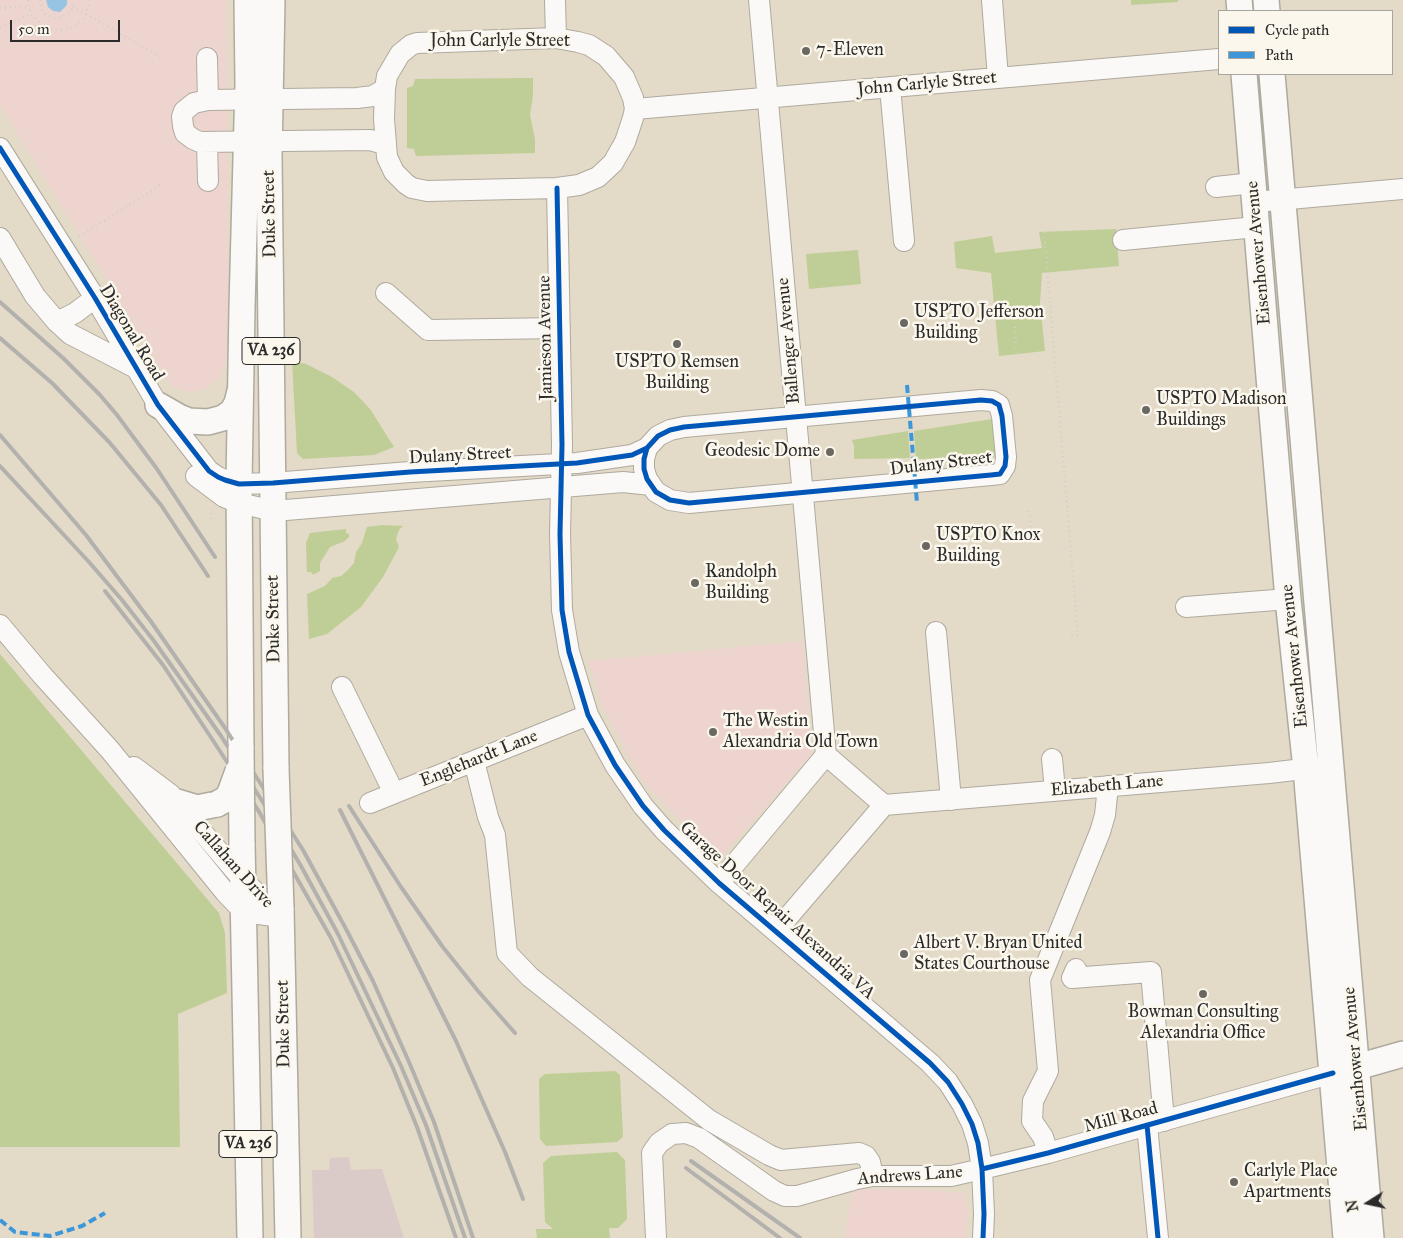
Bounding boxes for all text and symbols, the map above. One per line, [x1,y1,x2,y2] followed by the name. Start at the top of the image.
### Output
[12,10,122,42] scale bar
[1218,10,1393,75] legend
[18,20,50,38] text: 50 m
[1265,21,1329,39] text: Cycle path
[430,31,570,53] street label: John Carlyle Street
[816,40,884,62] place label: 7-Eleven
[800,45,812,57] marker: 7-Eleven
[1265,46,1293,64] text: Path
[856,67,998,101] street label: John Carlyle Street
[258,170,282,258] street label: Duke Street
[1242,180,1276,326] street label: Eisenhower Avenue
[534,275,558,401] street label: Jamieson Avenue
[773,277,805,405] street label: Ballenger Avenue
[94,281,168,385] street label: Diagonal Road
[914,302,1044,344] place label: USPTO Jefferson Building
[898,317,910,329] marker: USPTO Jefferson Building
[242,338,300,364] road number: VA 236
[671,338,683,350] marker: USPTO Remsen Building
[615,352,739,394] place label: USPTO Remsen Building
[1156,389,1287,432] place label: USPTO Madison Buildings
[1140,404,1152,416] marker: USPTO Madison Buildings
[705,441,820,463] place label: Geodesic Dome
[408,443,512,469] street label: Dulany Street
[824,446,836,458] marker: Geodesic Dome
[889,447,993,481] street label: Dulany Street
[936,525,1041,568] place label: USPTO Knox Building
[920,540,932,552] marker: USPTO Knox Building
[705,562,777,604] place label: Randolph Building
[262,575,286,663] street label: Duke Street
[689,577,701,589] marker: Randolph Building
[1277,583,1313,729] street label: Eisenhower Avenue
[723,711,878,754] place label: The Westin Alexandria Old Town
[417,726,541,792] street label: Englehardt Lane
[707,726,719,738] marker: The Westin Alexandria Old Town
[1050,770,1164,802] street label: Elizabeth Lane
[188,817,278,913] street label: Callahan Drive
[675,817,879,1005] street label: Garage Door Repair Alexandria VA
[914,933,1083,976] place label: Albert V. Bryan United States Courthouse
[898,948,910,960] marker: Albert V. Bryan United States Courthouse
[272,980,296,1068] street label: Duke Street
[1339,986,1373,1132] street label: Eisenhower Avenue
[1197,988,1209,1000] marker: Bowman Consulting Alexandria Office
[1128,1002,1278,1044] place label: Bowman Consulting Alexandria Office
[1082,1098,1160,1138] street label: Mill Road
[219,1130,277,1158] road number: VA 236
[1244,1161,1338,1204] place label: Carlyle Place Apartments
[857,1162,963,1190] street label: Andrews Lane
[1228,1176,1240,1188] marker: Carlyle Place Apartments
[1343,1178,1393,1228] north arrow
[1343,1198,1362,1213] text: N

